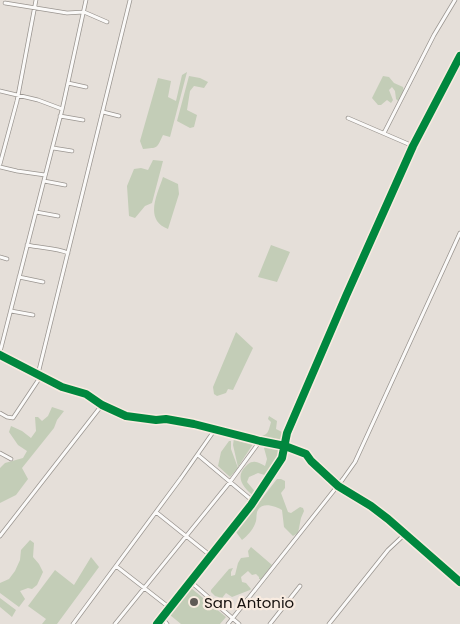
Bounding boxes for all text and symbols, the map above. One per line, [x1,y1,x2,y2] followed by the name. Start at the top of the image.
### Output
[204,592,294,613] place label: San Antonio
[188,596,200,608] marker: San Antonio

